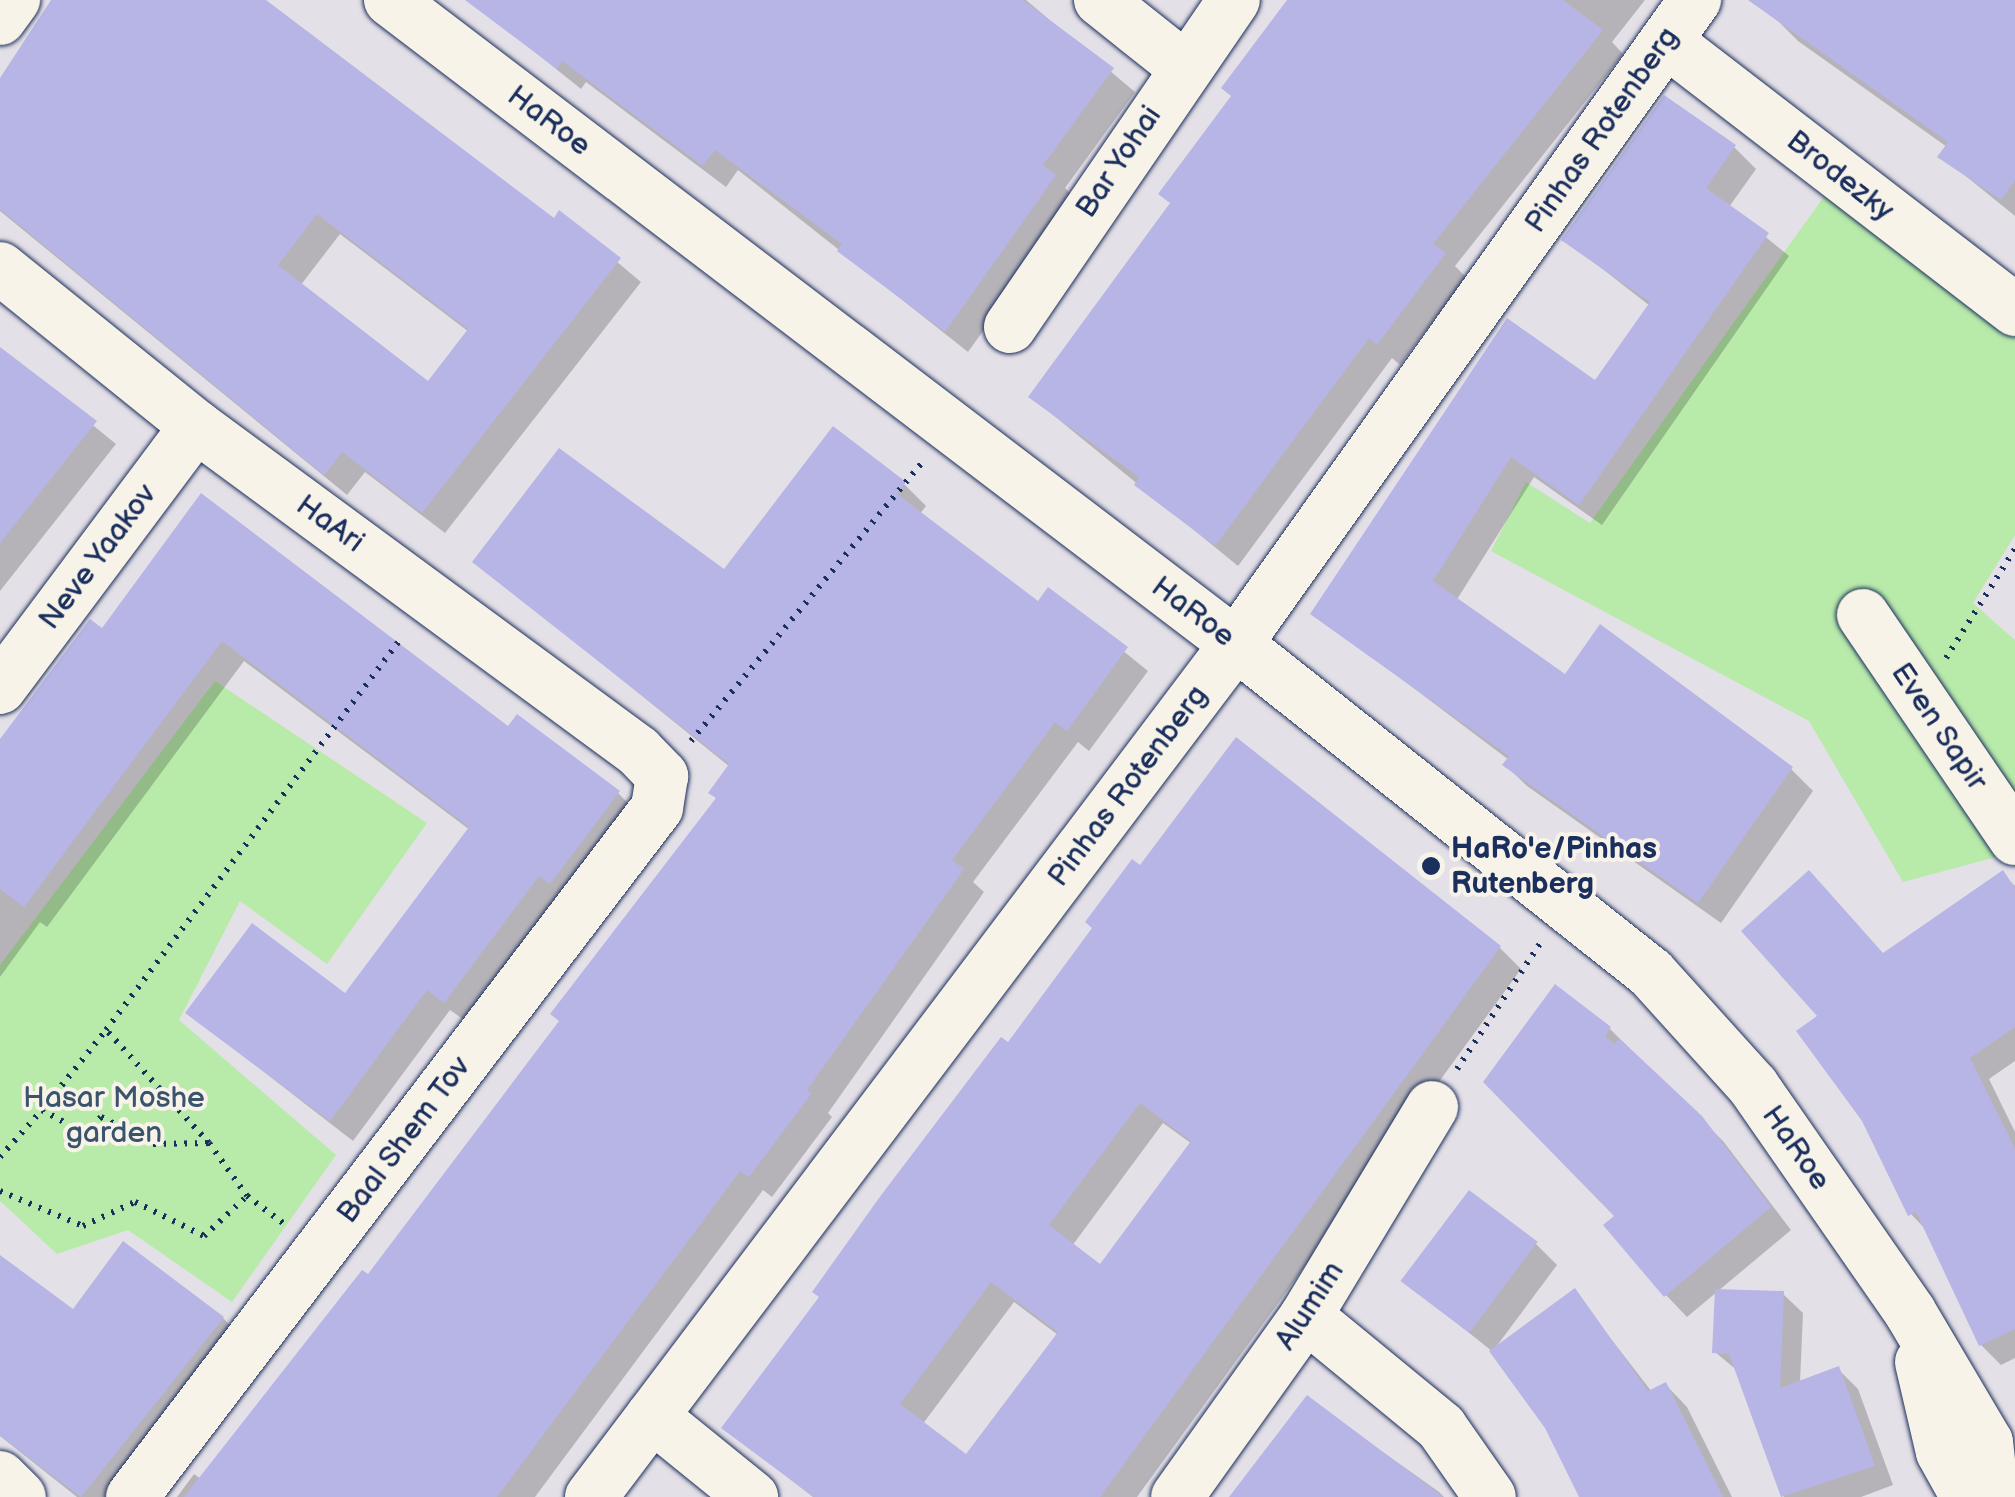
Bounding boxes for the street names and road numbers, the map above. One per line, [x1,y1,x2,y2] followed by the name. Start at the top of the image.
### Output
[1518,20,1686,240] street label: Pinhas Rotenberg
[500,78,598,164] street label: HaRoe
[1068,98,1170,226] street label: Bar Yohai
[1779,123,1901,229] street label: Brodezky
[31,476,165,638] street label: Neve Yaakov
[289,487,371,561] street label: HaAri
[1144,569,1242,655] street label: HaRoe
[1883,656,1995,798] street label: Even Sapir
[1041,678,1215,894] street label: Pinhas Rotenberg
[329,1049,479,1231] street label: Baal Shem Tov
[1754,1099,1838,1197] street label: HaRoe
[1268,1255,1352,1357] street label: Alumim

